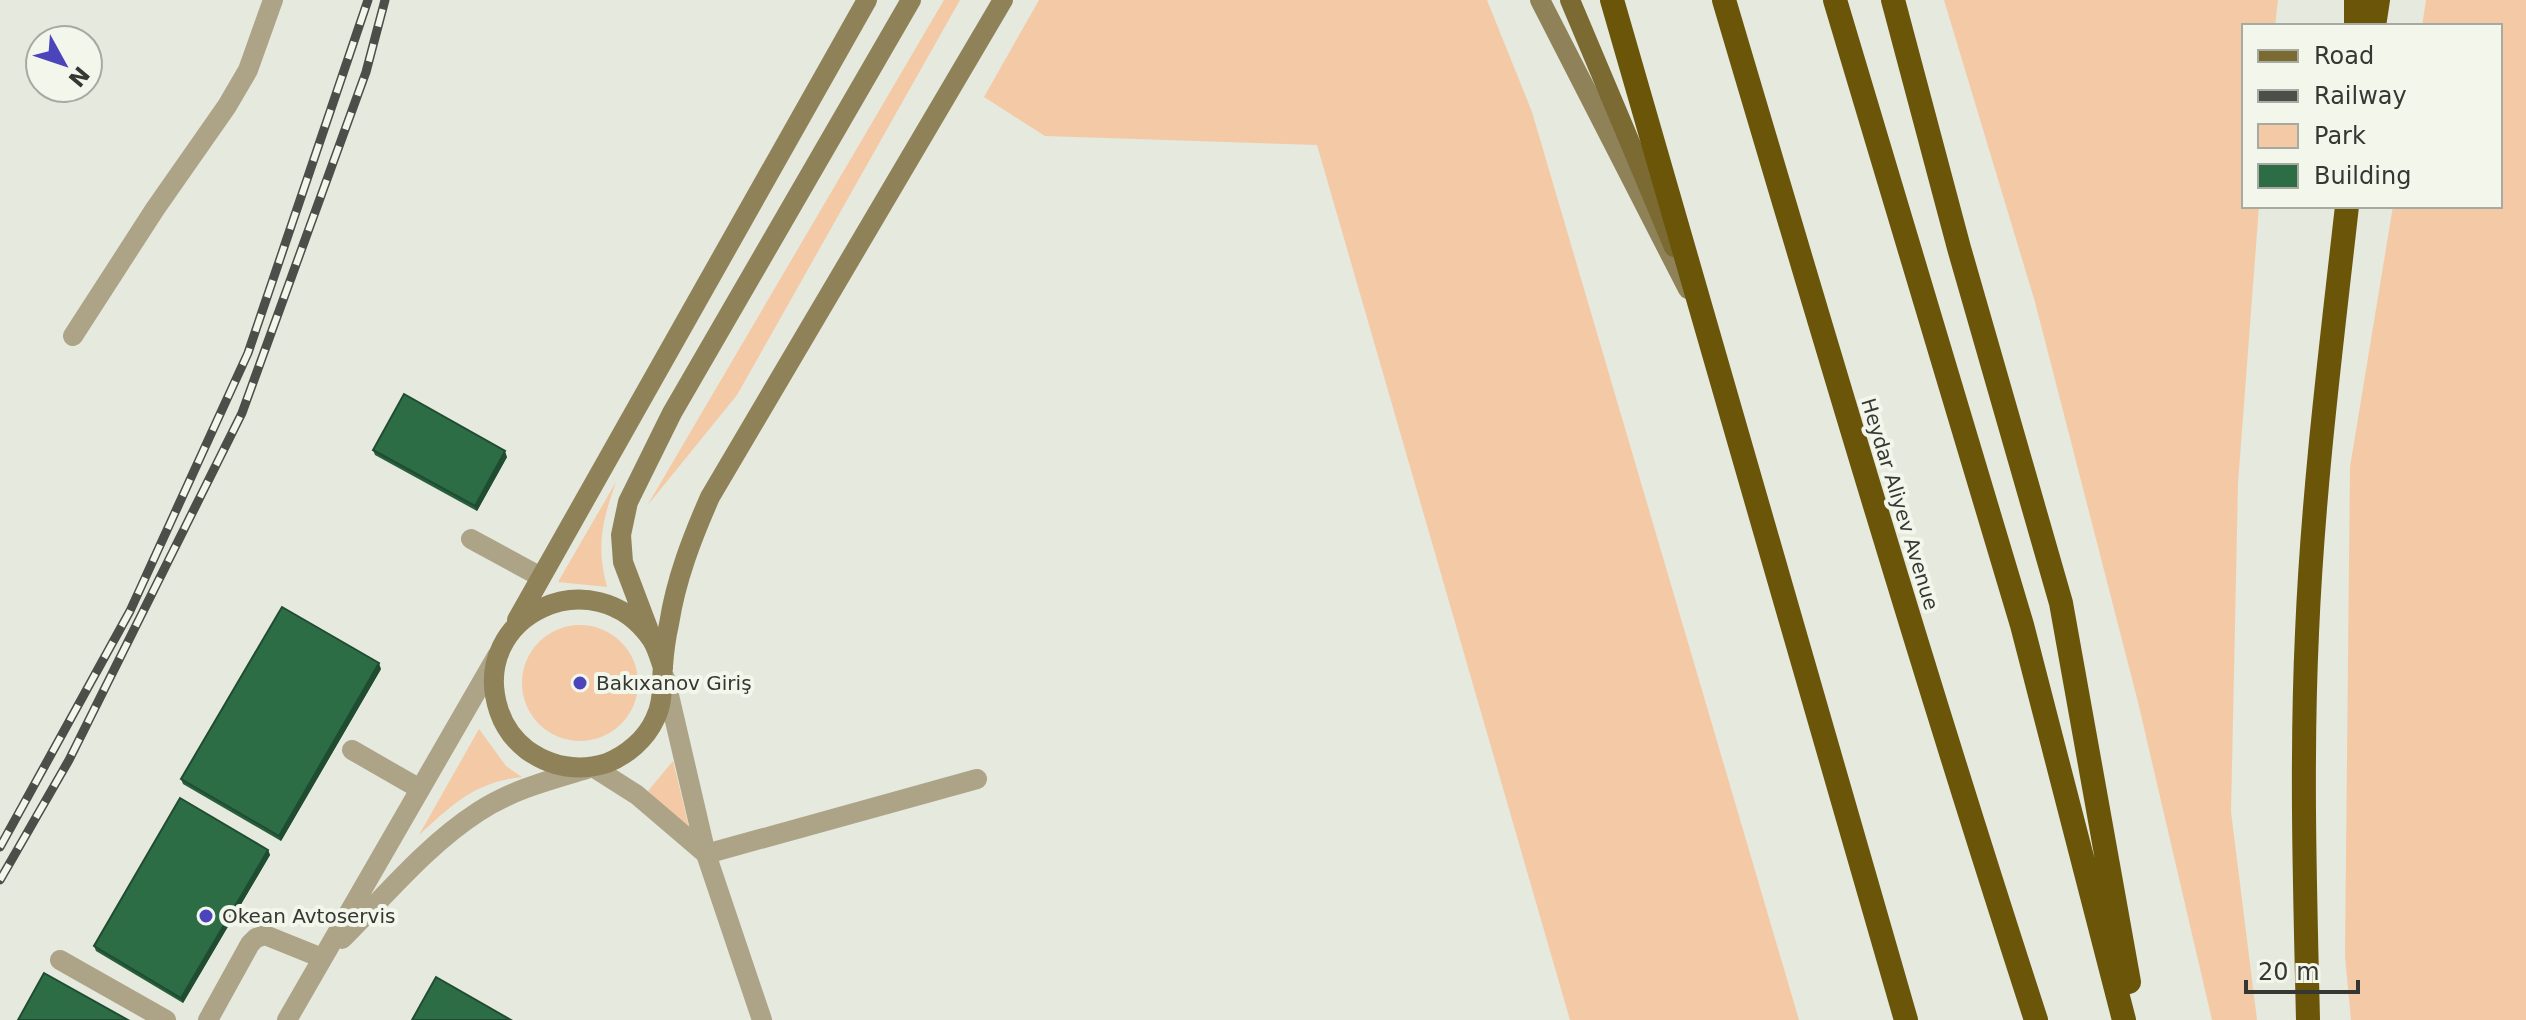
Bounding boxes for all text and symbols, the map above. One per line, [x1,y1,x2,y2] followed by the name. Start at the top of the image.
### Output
[24,24,104,104] north arrow
[2242,24,2502,208] legend
[2314,42,2374,70] text: Road
[63,61,94,92] text: N
[2314,82,2407,110] text: Railway
[2314,122,2366,150] text: Park
[2314,162,2411,190] text: Building
[1856,395,1944,613] street label: Heydar Aliyev Avenue
[596,671,752,695] place label: Bakıxanov Giriş
[571,674,589,692] marker: Bakıxanov Giriş
[222,904,395,928] place label: Okean Avtoservis
[197,907,215,925] marker: Okean Avtoservis
[2246,944,2358,994] scale bar
[2258,958,2320,986] text: 20 m

